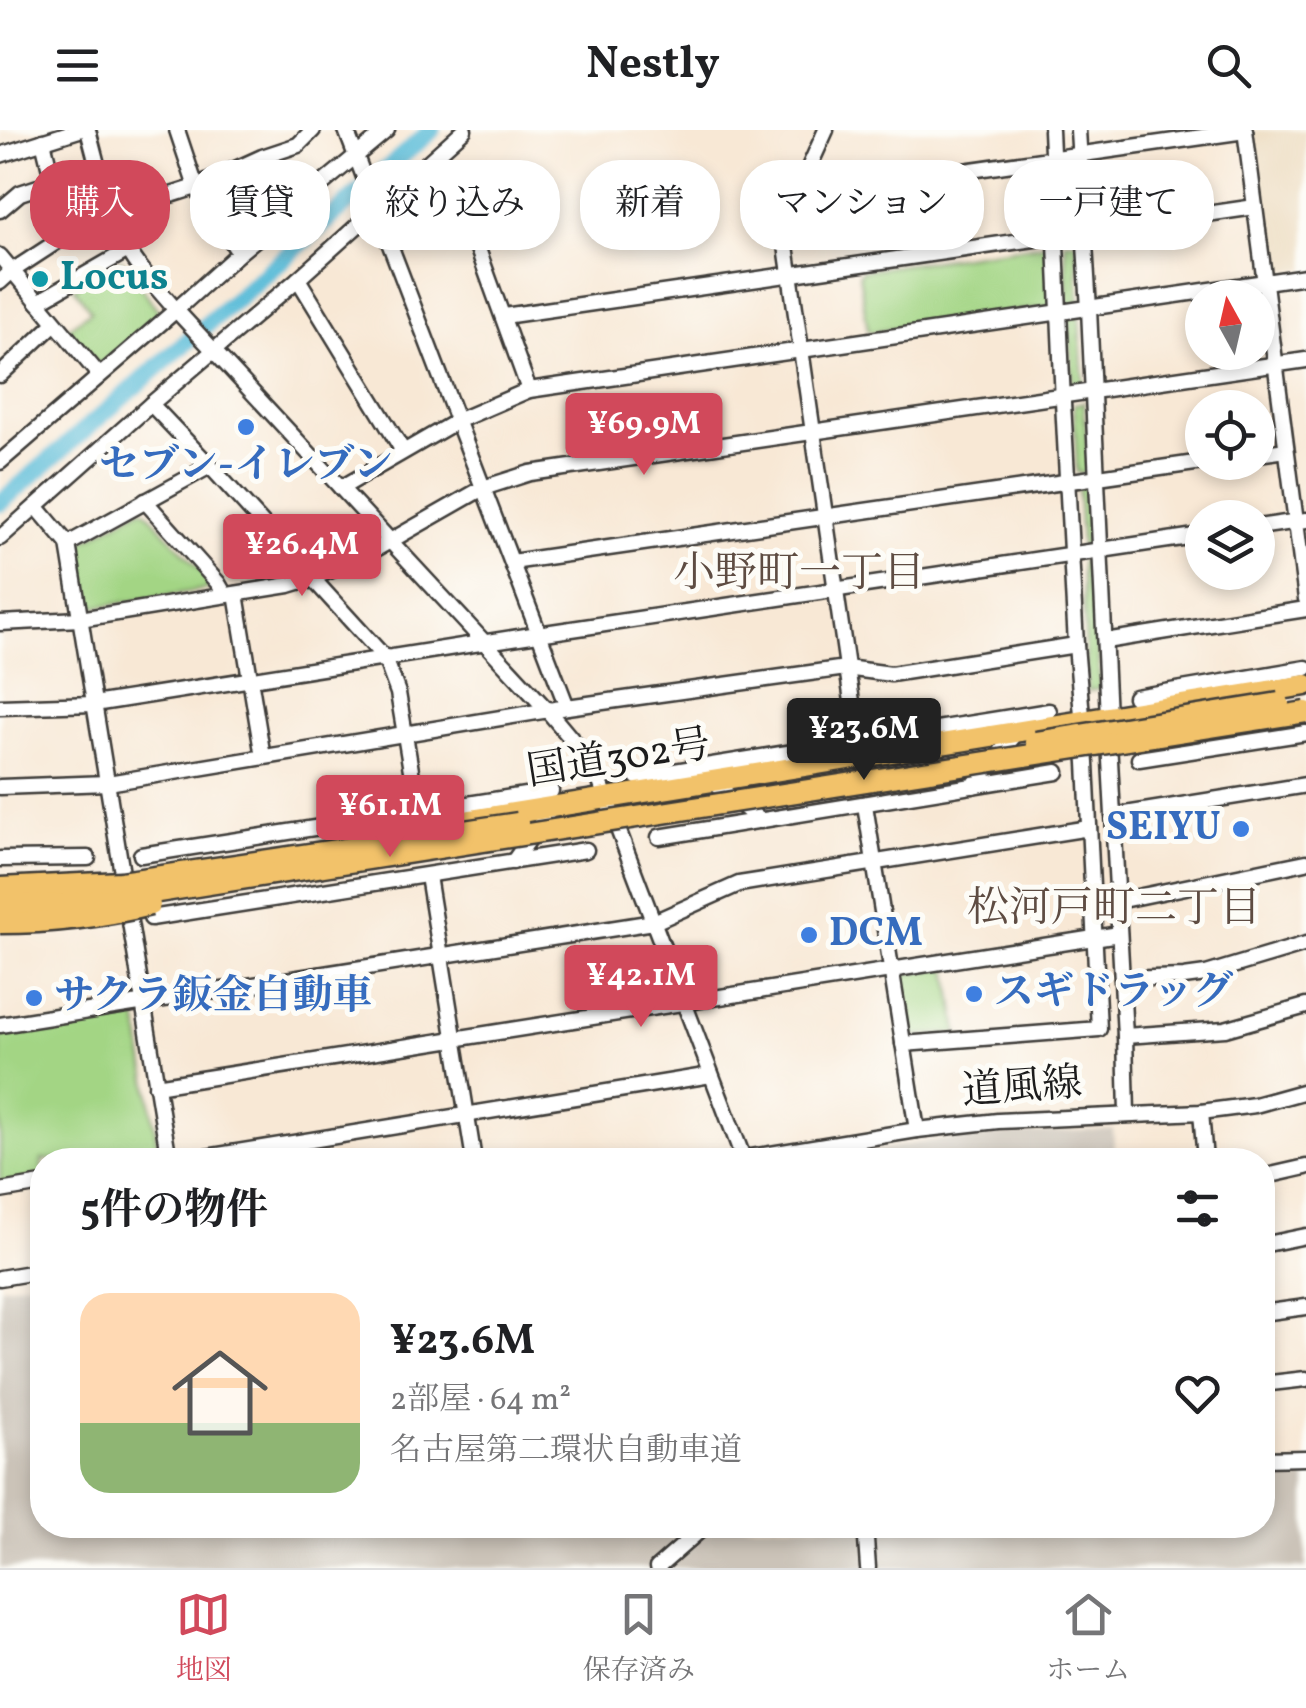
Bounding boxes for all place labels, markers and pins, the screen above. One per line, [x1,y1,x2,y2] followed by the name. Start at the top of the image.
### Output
[60,251,168,307] place label: Locus
[29,268,51,290] marker: Locus
[563,393,725,478] pin: ¥69.9M
[235,416,257,438] marker: セブン-イレブン
[99,439,393,495] place label: セブン-イレブン
[221,514,383,599] pin: ¥26.4M
[783,698,945,783] pin: ¥23.6M
[309,775,471,860] pin: ¥61.1M
[1106,801,1221,857] place label: SEIYU
[1230,818,1252,840] marker: SEIYU
[829,907,923,963] place label: DCM
[798,924,820,946] marker: DCM
[560,945,722,1030] pin: ¥42.1M
[994,966,1233,1022] place label: スギドラッグ
[54,970,372,1026] place label: サクラ鈑金自動車
[963,983,985,1005] marker: スギドラッグ
[23,987,45,1009] marker: サクラ鈑金自動車

